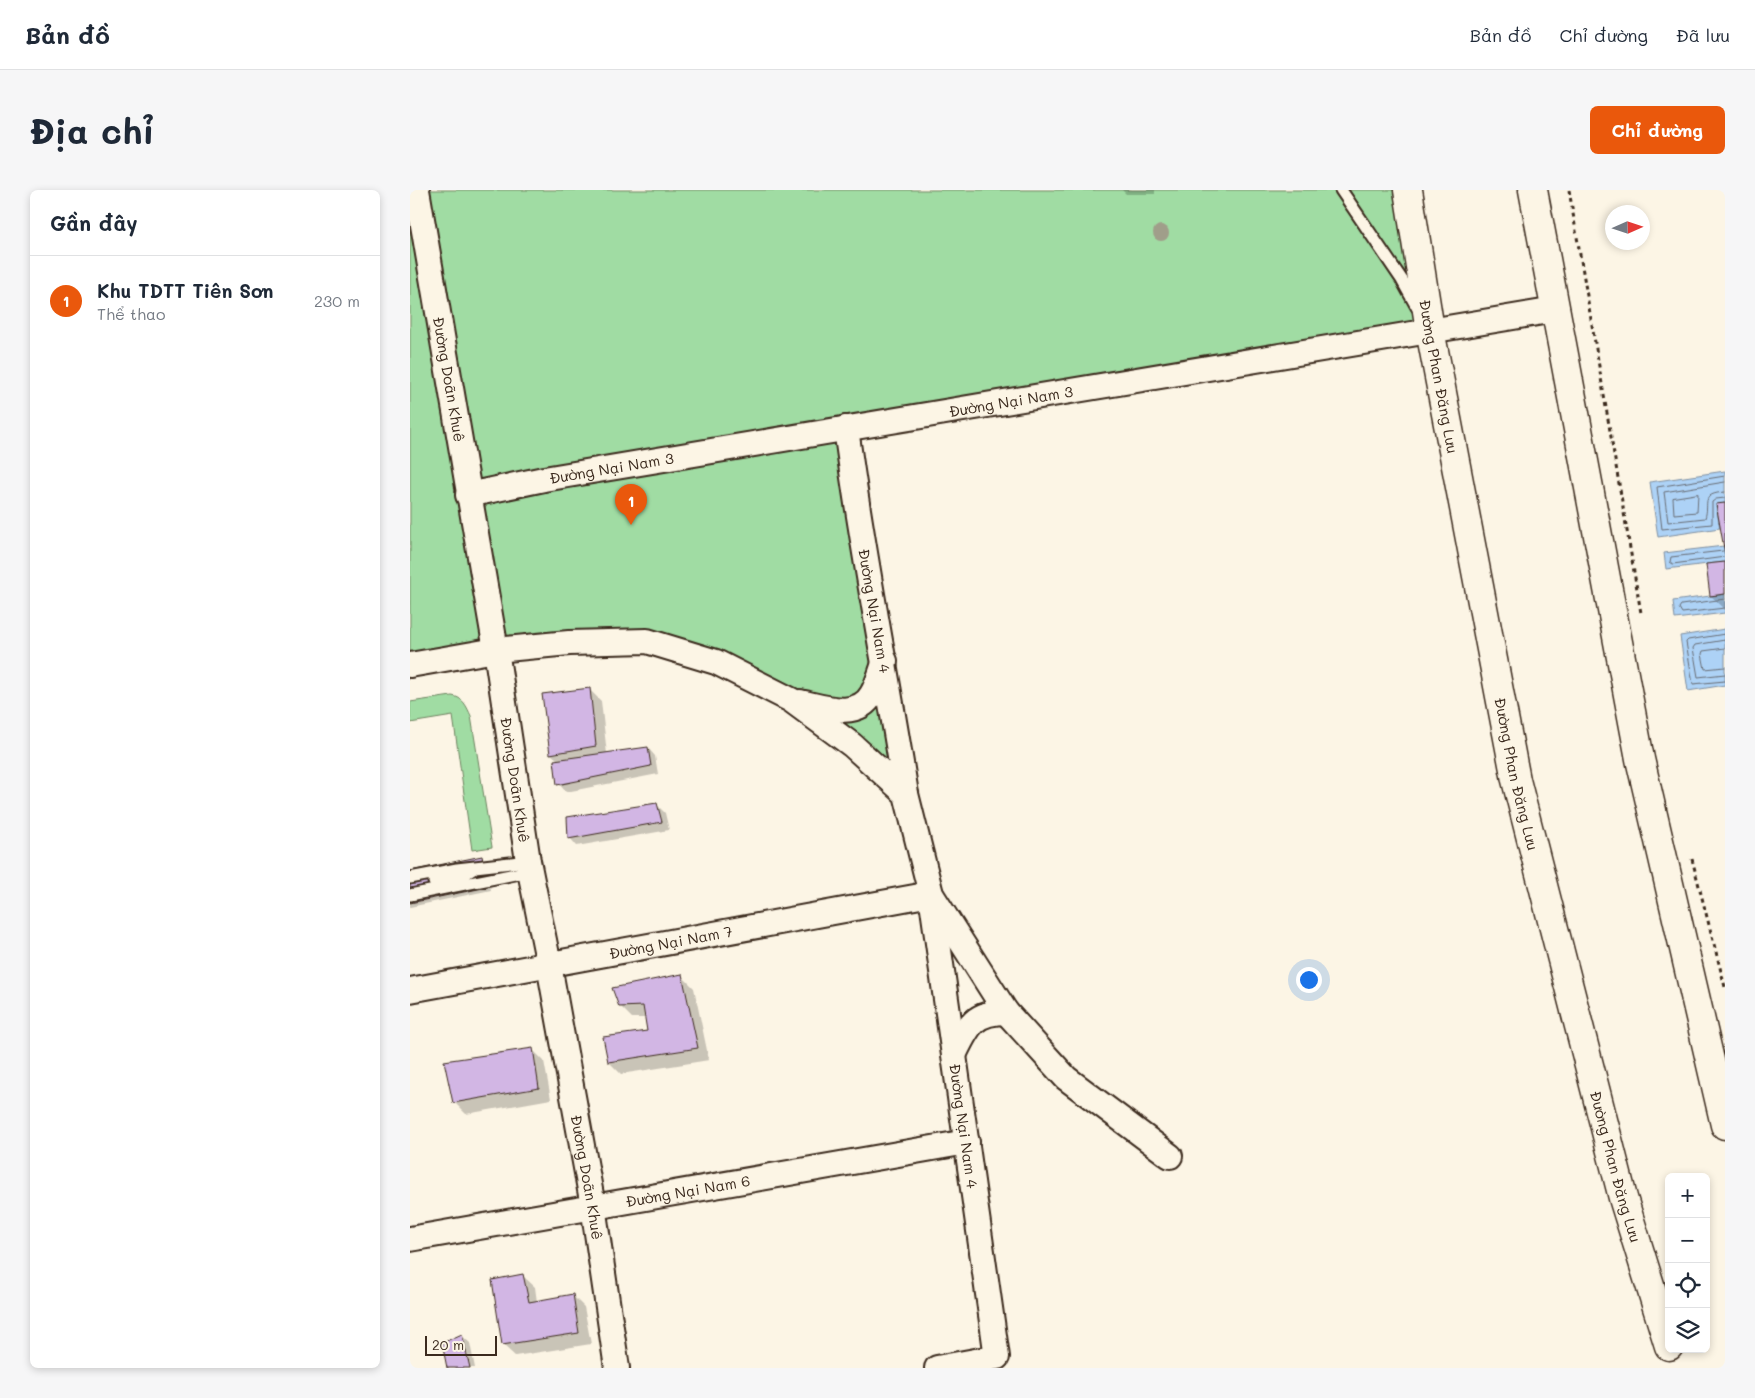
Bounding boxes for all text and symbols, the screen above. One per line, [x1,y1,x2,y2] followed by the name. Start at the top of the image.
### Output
[25,19,110,50] text: Bản đồ
[1470,23,1532,47] text: Bản đồ
[1560,23,1648,47] text: Chỉ đường
[1676,23,1730,47] text: Đã lưu
[1590,106,1725,154] button: Chỉ đường
[30,107,155,153] text: Địa chỉ
[1605,205,1650,250] north arrow
[50,209,138,236] text: Gần đây
[97,278,273,303] text: Khu TDTT Tiên Sơn
[62,290,70,311] text: 1
[314,290,360,311] text: 230 m
[1415,298,1463,455] street label: Đường Phan Đăng Lưu
[97,303,165,324] text: Thể thao
[429,315,470,443] street label: Đường Doãn Khuê
[947,381,1075,421] street label: Đường Nại Nam 3
[548,447,675,488] street label: Đường Nại Nam 3
[615,484,647,525] pin: 1
[854,547,896,675] street label: Đường Nại Nam 4
[1490,696,1544,852] street label: Đường Phan Đăng Lưu
[496,716,535,844] street label: Đường Doãn Khuê
[607,921,734,963] street label: Đường Nại Nam 7
[1296,967,1322,993] your location
[945,1062,983,1190] street label: Đường Nại Nam 4
[1586,1089,1646,1245] street label: Đường Phan Đăng Lưu
[567,1113,608,1241] street label: Đường Doãn Khuê
[624,1170,752,1211] street label: Đường Nại Nam 6
[1665,1173,1710,1353] map controls
[1665,1173,1710,1218] button: +
[1665,1218,1710,1263] button: −
[1665,1263,1710,1308] button: locate
[1665,1308,1710,1353] button: layers
[425,1333,498,1356] scale bar
[432,1335,464,1354] text: 20 m

